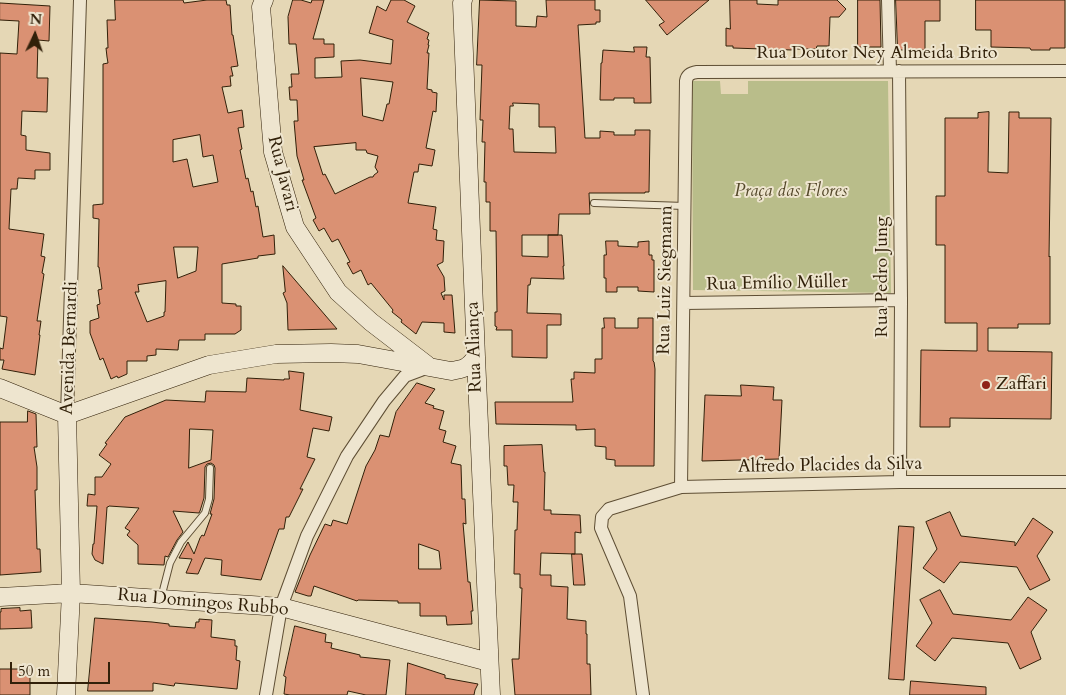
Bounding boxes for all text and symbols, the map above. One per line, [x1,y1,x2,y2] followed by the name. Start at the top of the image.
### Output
[10,10,60,60] north arrow
[29,10,42,29] text: N
[756,43,998,65] street label: Rua Doutor Ney Almeida Brito
[262,134,302,214] street label: Rua Javari
[734,181,848,203] park label: Praça das Flores
[654,205,678,355] street label: Rua Luiz Siegmann
[872,217,894,337] street label: Rua Pedro Jung
[706,272,848,296] street label: Rua Emílio Müller
[57,281,83,415] street label: Avenida Bernardi
[463,301,487,393] street label: Rua Aliança
[996,374,1047,396] place label: Zaffari
[980,379,992,391] marker: Zaffari
[738,454,922,478] street label: Alfredo Placides da Silva
[116,585,290,621] street label: Rua Domingos Rubbo
[12,652,112,684] scale bar
[18,661,50,681] text: 50 m

